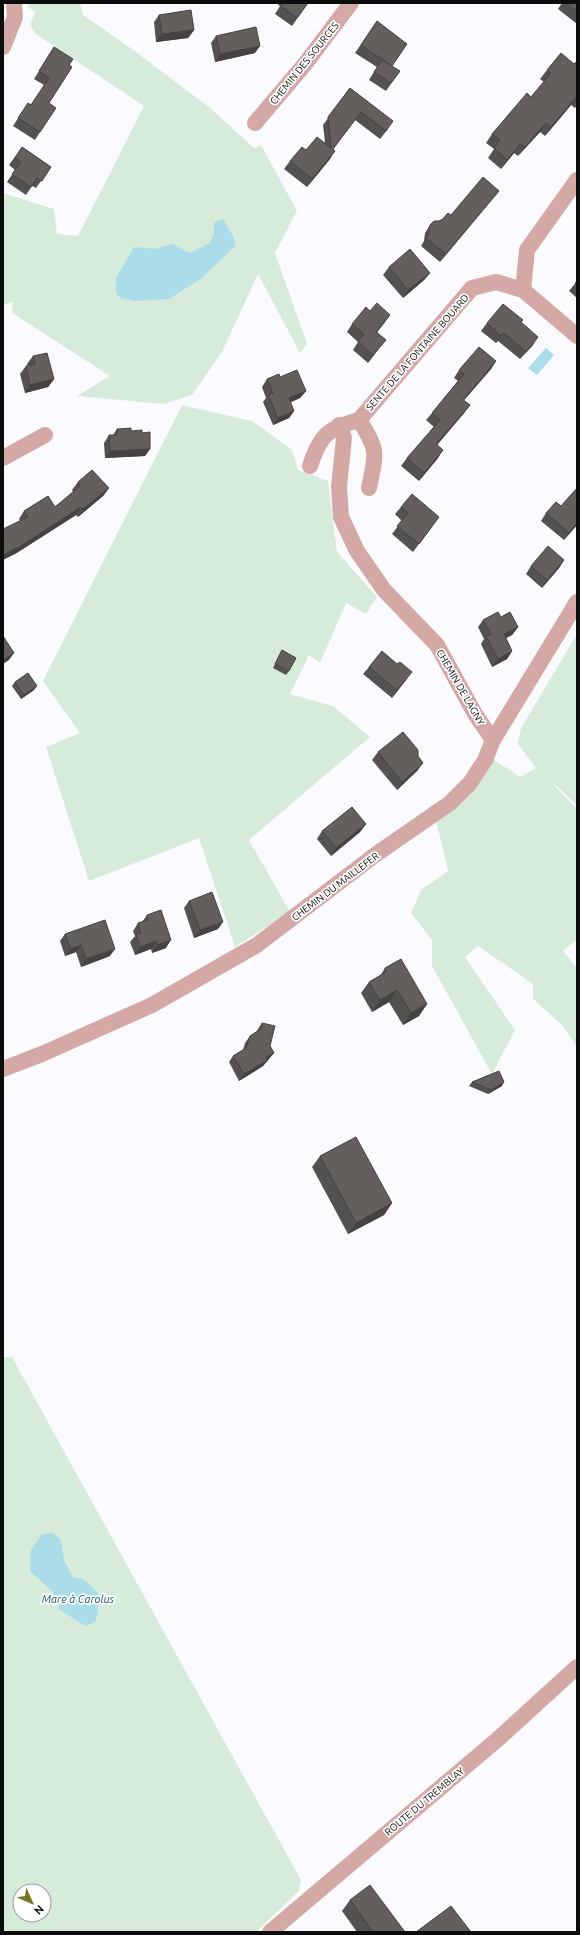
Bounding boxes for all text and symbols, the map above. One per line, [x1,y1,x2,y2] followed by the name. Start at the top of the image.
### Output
[268,20,341,107] street label: CHEMIN DES SOURCES
[364,292,471,413] street label: SENTE DE LA FONTAINE BOUARD
[434,647,487,727] street label: CHEMIN DE LAGNY
[290,850,381,923] street label: CHEMIN DU MAILLEFER
[42,1593,115,1605] water label: Mare à Carolus
[383,1765,466,1838] street label: ROUTE DU TREMBLAY
[12,1883,52,1923] north arrow
[32,1903,46,1917] text: N

